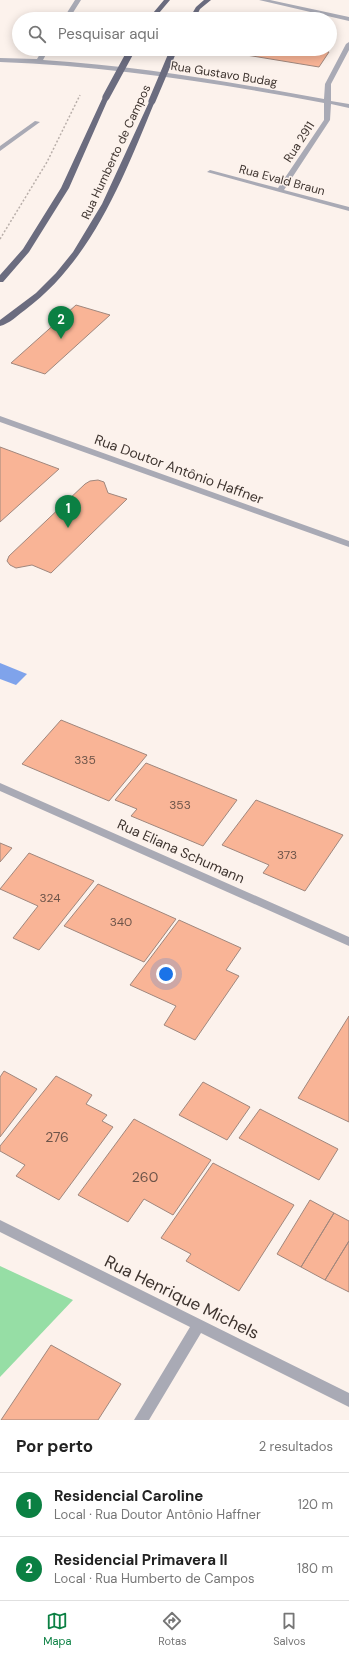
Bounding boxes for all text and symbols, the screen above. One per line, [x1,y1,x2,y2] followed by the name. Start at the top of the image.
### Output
[12,12,337,56] search box
[26,23,48,45] icon: search
[58,24,159,44] text: Pesquisar aqui
[170,58,279,90] street label: Rua Gustavo Budag
[78,82,154,222] street label: Rua Humberto de Campos
[280,119,318,165] street label: Rua 2911
[237,161,327,199] street label: Rua Evald Braun
[48,306,74,339] pin: 2
[92,430,266,508] street label: Rua Doutor Antônio Haffner
[55,495,81,528] pin: 1
[74,752,96,768] house number: 335
[169,797,191,813] house number: 353
[115,815,247,887] street label: Rua Eliana Schumann
[277,847,297,863] house number: 373
[39,890,61,906] house number: 324
[110,914,132,930] house number: 340
[156,964,176,984] your location
[45,1128,69,1146] house number: 276
[132,1168,158,1186] house number: 260
[101,1250,263,1344] street label: Rua Henrique Michels
[16,1435,93,1457] text: Por perto
[259,1438,333,1455] text: 2 resultados
[54,1486,203,1506] text: Residencial Caroline
[27,1496,31,1513] text: 1
[298,1496,333,1513] text: 120 m
[54,1506,261,1523] text: Local · Rua Doutor Antônio Haffner
[54,1550,228,1570] text: Residencial Primavera II
[25,1560,33,1577] text: 2
[297,1560,333,1577] text: 180 m
[54,1570,255,1587] text: Local · Rua Humberto de Campos
[43,1610,71,1648] tab: Mapa
[158,1610,187,1648] tab: Rotas
[273,1610,306,1648] tab: Salvos

